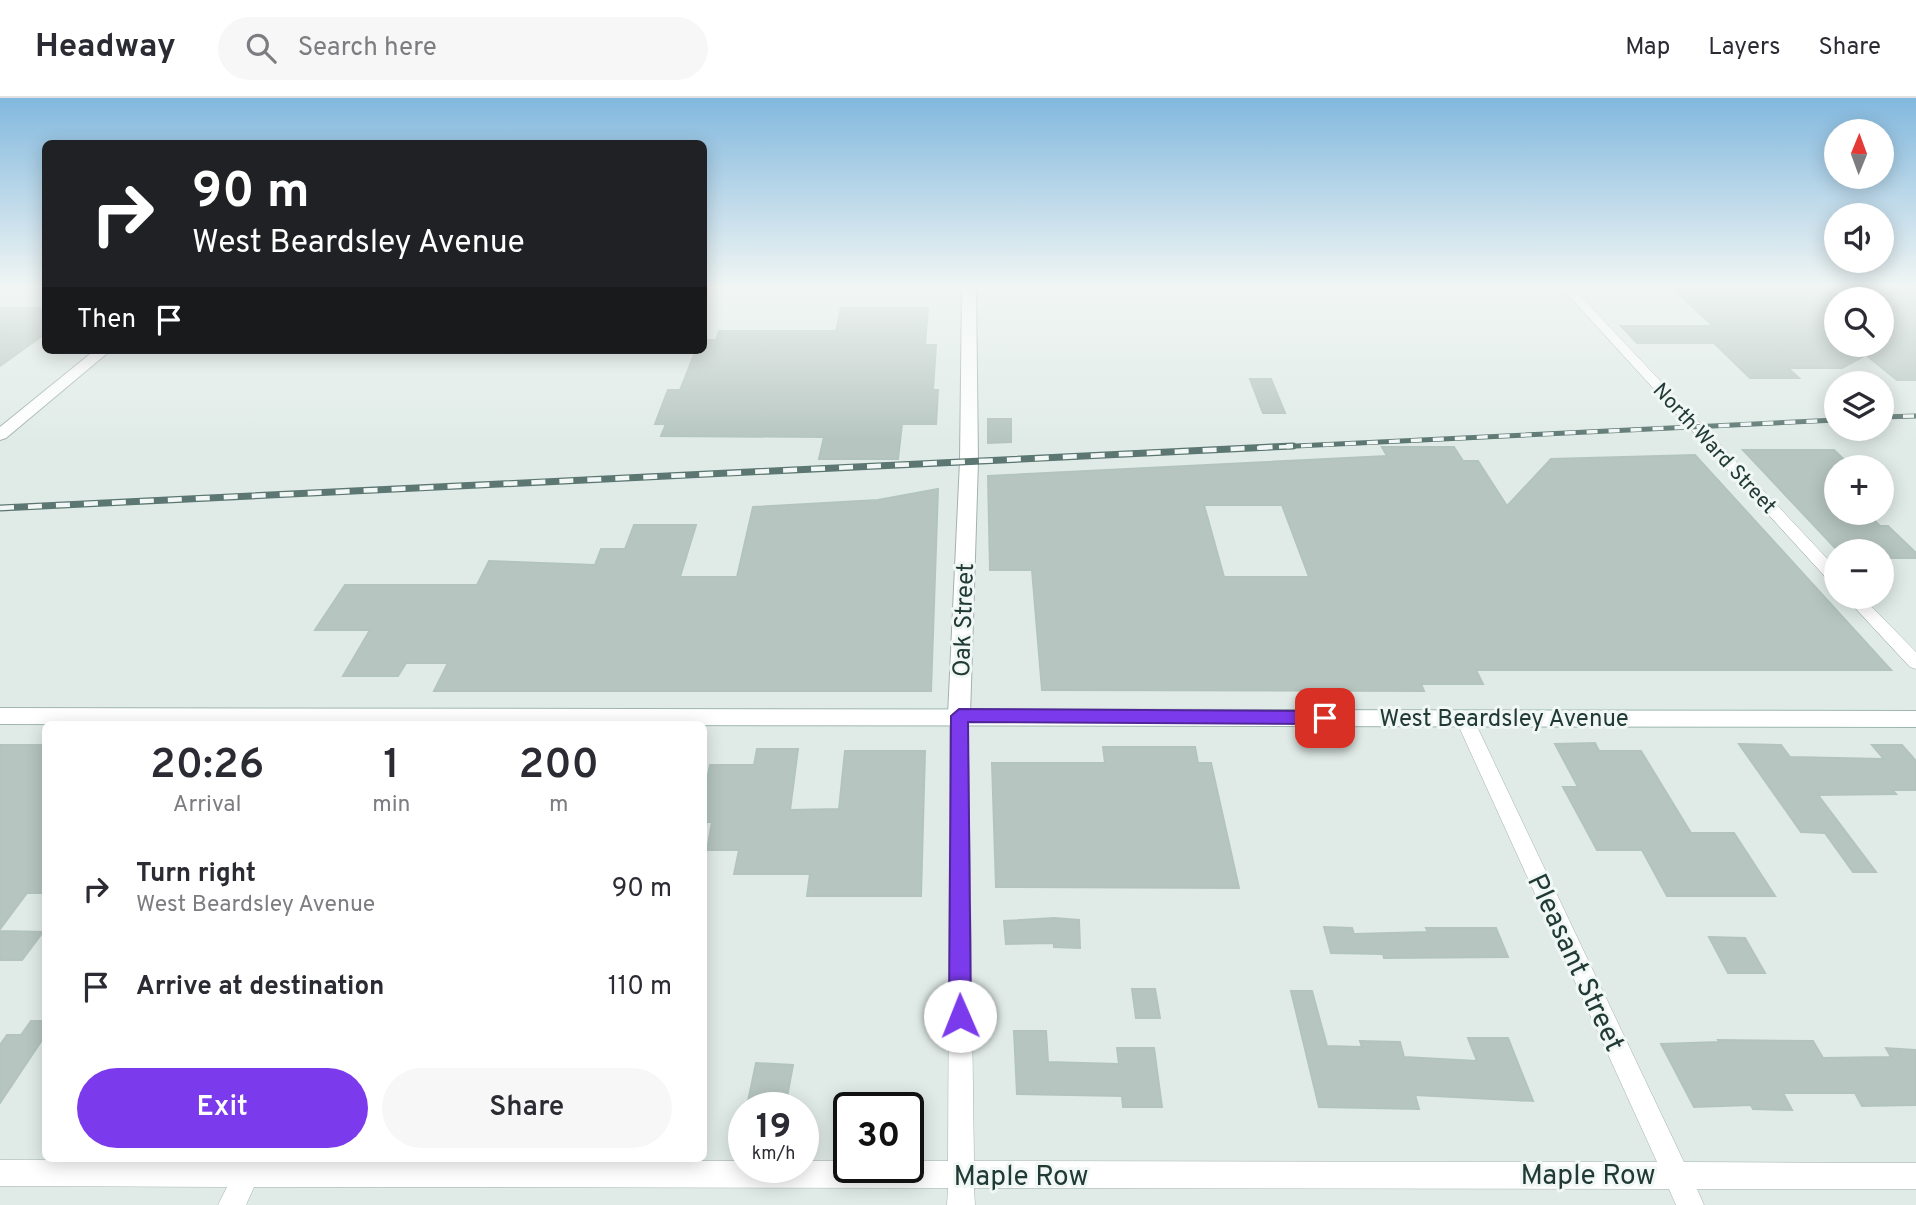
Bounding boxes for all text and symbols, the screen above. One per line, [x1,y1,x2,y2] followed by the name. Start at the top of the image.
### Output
[218,17,708,80] search box
[35,27,176,69] text: Headway
[242,29,280,67] icon: search
[298,32,437,65] text: Search here
[1625,33,1670,63] text: Map
[1708,33,1780,63] text: Layers
[1818,33,1881,63] text: Share
[1824,119,1894,189] north arrow
[1824,119,1894,609] map controls
[192,163,310,225] text: 90 m
[77,168,168,259] icon: right
[1824,203,1894,273] button: sound
[192,224,525,264] text: West Beardsley Avenue
[1824,287,1894,357] button: search
[150,301,188,339] icon: arrive
[77,304,136,337] text: Then
[1824,371,1894,441] button: layers
[1646,378,1782,520] street label: North Ward Street
[1824,455,1894,525] button: +
[1824,539,1894,609] button: −
[948,562,982,678] street label: Oak Street
[1295,688,1355,748] pin
[1306,699,1344,737] icon: arrive
[1379,705,1629,735] street label: West Beardsley Avenue
[150,740,264,793] text: 20:26
[383,740,400,793] text: 1
[519,740,599,793] text: 200
[173,791,241,820] text: Arrival
[372,791,411,820] text: min
[549,791,569,820] text: m
[136,858,256,891] text: Turn right
[1517,869,1631,1058] street label: Pleasant Street
[77,870,115,908] icon: right
[612,873,672,906] text: 90 m
[136,891,375,920] text: West Beardsley Avenue
[77,968,115,1006] icon: arrive
[136,971,384,1004] text: Arrive at destination
[608,971,672,1004] text: 110 m
[923,979,997,1053] position arrow
[77,1068,368,1148] button: Exit
[382,1068,672,1148] button: Share
[833,1092,924,1183] speed limit sign: 30
[756,1106,791,1150] text: 19
[752,1143,795,1166] text: km/h
[1521,1159,1655,1195] street label: Maple Row
[954,1160,1088,1196] street label: Maple Row

